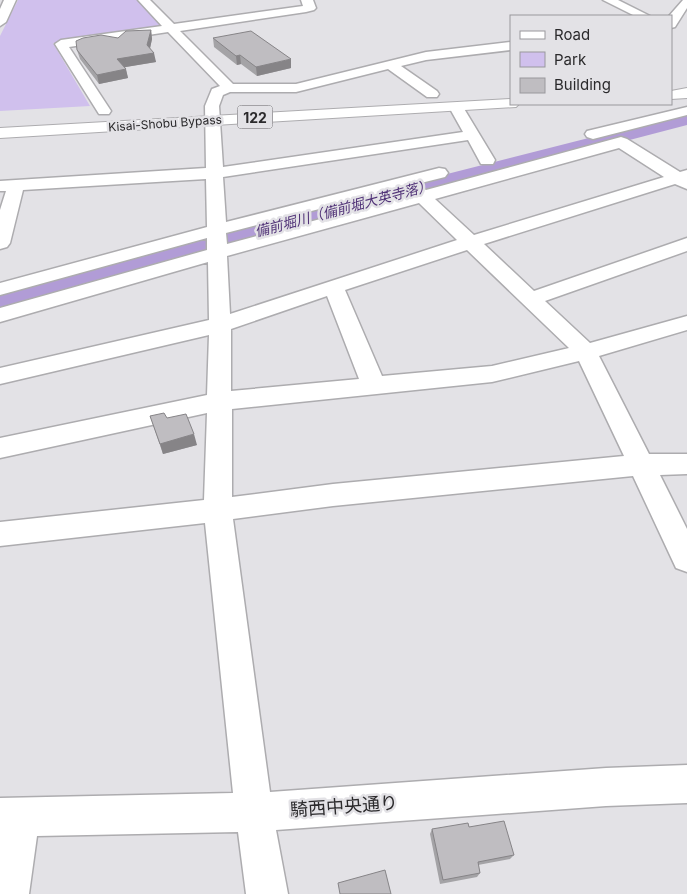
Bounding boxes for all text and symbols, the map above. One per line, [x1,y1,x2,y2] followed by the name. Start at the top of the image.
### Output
[510,15,672,105] legend
[554,25,590,44] text: Road
[554,50,587,69] text: Park
[554,75,611,94] text: Building
[238,105,272,128] road number: 122
[108,112,222,134] street label: Kisai-Shobu Bypass
[253,176,433,240] water label: 備前堀川（備前堀大英寺落）
[289,792,399,820] street label: 騎西中央通り

